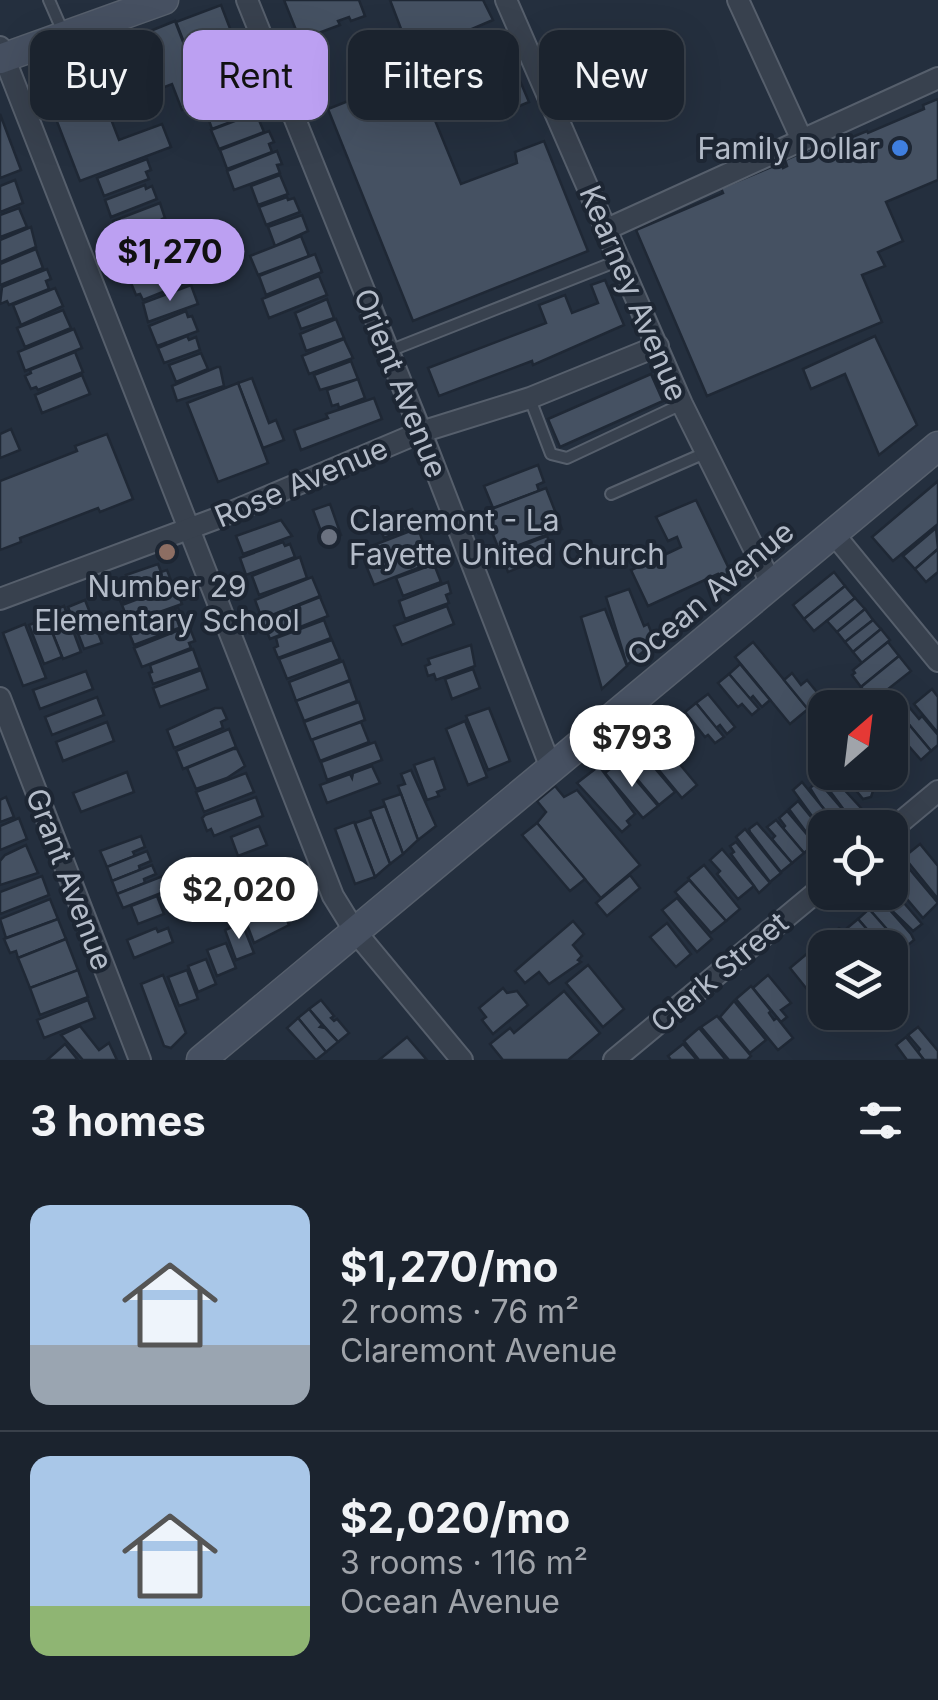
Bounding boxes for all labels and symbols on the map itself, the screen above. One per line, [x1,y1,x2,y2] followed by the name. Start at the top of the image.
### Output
[698,130,880,166] place label: Family Dollar
[889,137,911,159] marker: Family Dollar
[572,180,696,406] street label: Kearney Avenue
[89,219,251,304] pin: $1,270
[347,283,455,483] street label: Orient Avenue
[209,429,393,535] street label: Rose Avenue
[349,502,665,572] place label: Claremont - La Fayette United Church
[619,513,801,673] street label: Ocean Avenue
[318,526,340,548] marker: Claremont - La Fayette United Church
[156,541,178,563] marker: Number 29 Elementary School
[34,568,300,638] place label: Number 29 Elementary School
[808,690,908,790] north arrow
[573,705,691,790] pin: $793
[19,783,121,975] street label: Grant Avenue
[158,857,320,942] pin: $2,020
[643,904,795,1040] street label: Clerk Street

